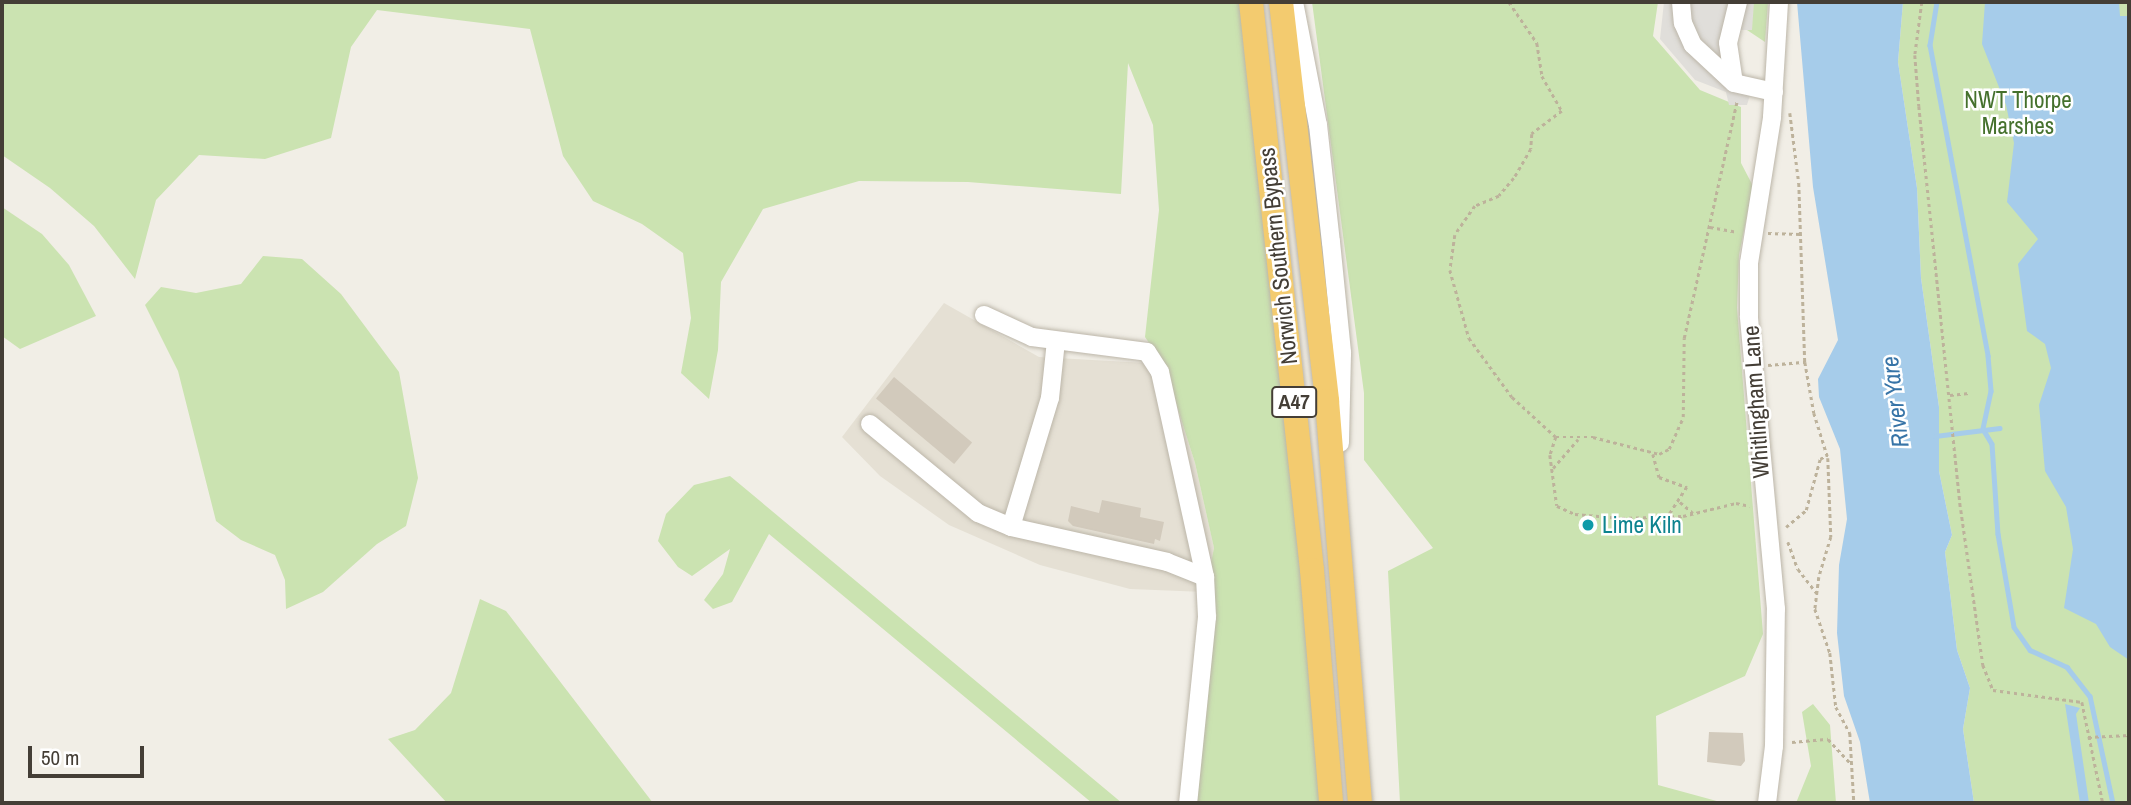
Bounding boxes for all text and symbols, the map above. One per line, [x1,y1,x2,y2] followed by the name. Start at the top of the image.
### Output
[1964,86,2072,140] park label: NWT Thorpe Marshes
[1253,146,1303,366] street label: Norwich Southern Bypass
[1737,325,1775,479] street label: Whitlingham Lane
[1875,354,1915,450] water label: River Yare
[1270,384,1318,420] road number: A47
[1602,511,1682,539] place label: Lime Kiln
[1580,517,1596,533] marker: Lime Kiln
[32,732,147,776] scale bar
[41,743,79,772] text: 50 m

